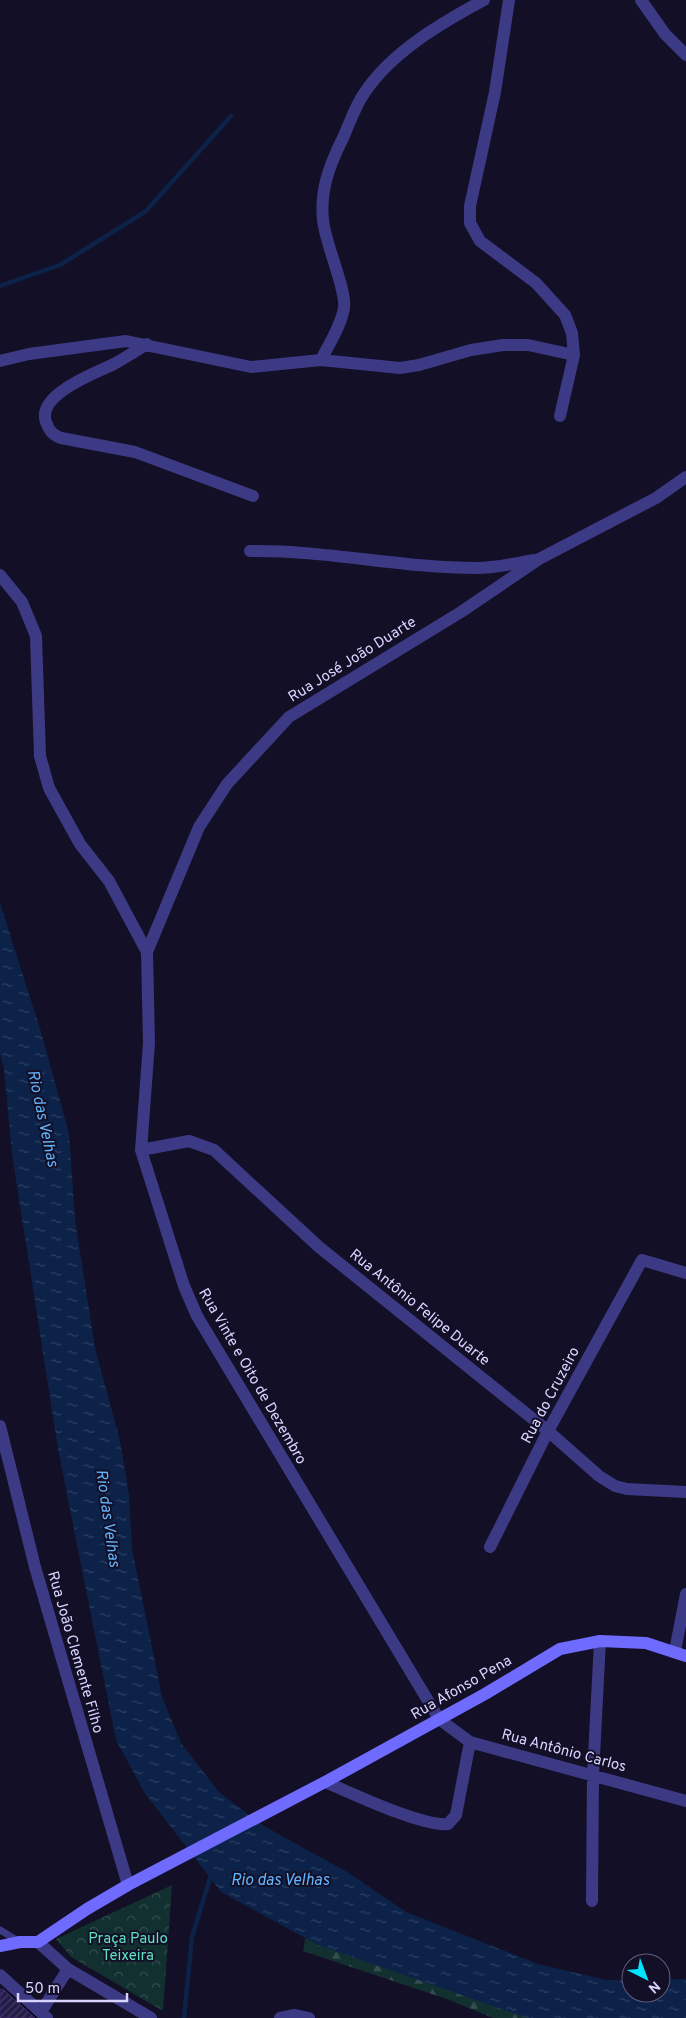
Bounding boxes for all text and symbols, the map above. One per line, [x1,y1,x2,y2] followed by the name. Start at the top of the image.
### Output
[285,613,420,707] street label: Rua José João Duarte
[22,1068,62,1170] water label: Rio das Velhas
[345,1246,493,1371] street label: Rua Antônio Felipe Duarte
[193,1285,310,1468] street label: Rua Vinte e Oito de Dezembro
[518,1344,585,1447] street label: Rua do Cruzeiro
[90,1468,124,1569] water label: Rio das Velhas
[42,1569,107,1736] street label: Rua João Clemente Filho
[408,1652,516,1725] street label: Rua Afonso Pena
[499,1726,628,1777] street label: Rua Antônio Carlos
[231,1871,330,1891] water label: Rio das Velhas
[88,1930,168,1966] park label: Praça Paulo Teixeira
[621,1953,671,2003] north arrow
[18,1970,126,2002] scale bar
[644,1977,663,1996] text: N
[25,1980,60,1999] text: 50 m

